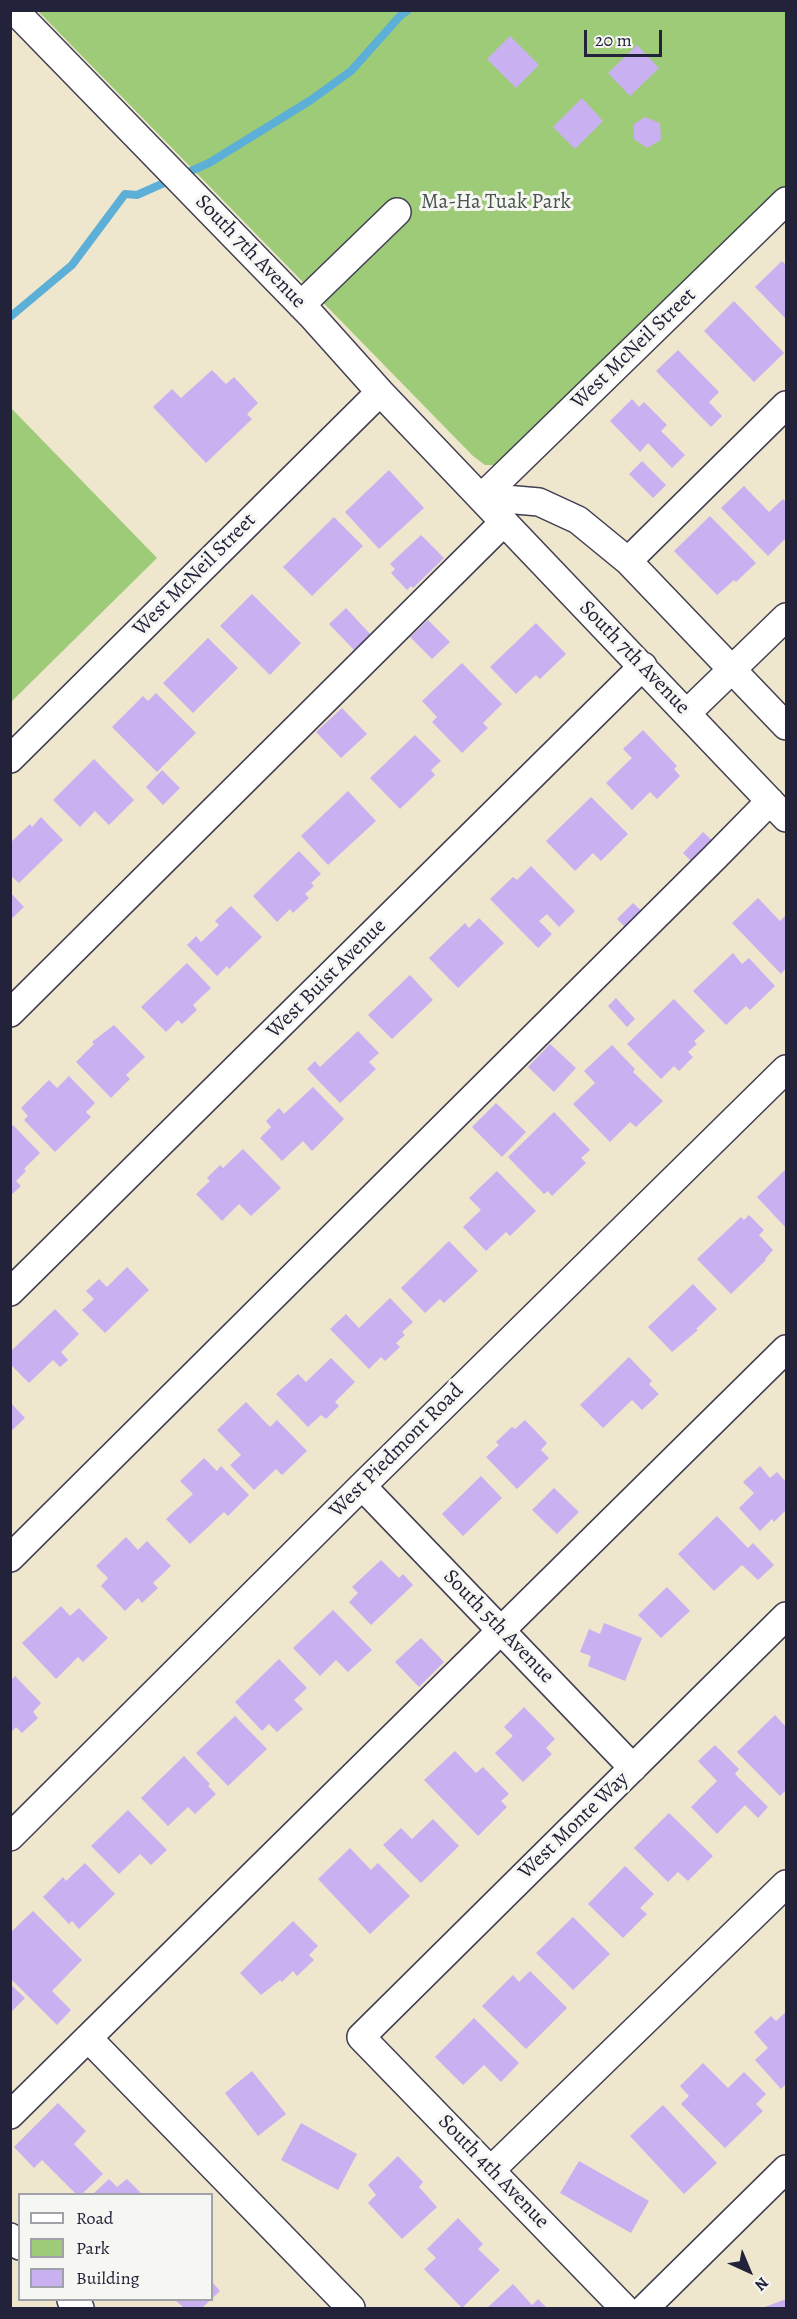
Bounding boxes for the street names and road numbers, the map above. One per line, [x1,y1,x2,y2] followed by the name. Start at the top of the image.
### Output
[189,190,311,314] street label: South 7th Avenue
[566,283,702,415] street label: West McNeil Street
[128,508,262,642] street label: West McNeil Street
[573,596,695,720] street label: South 7th Avenue
[262,914,392,1044] street label: West Buist Avenue
[325,1379,469,1523] street label: West Piedmont Road
[437,1565,559,1689] street label: South 5th Avenue
[514,1767,634,1885] street label: West Monte Way
[432,2110,554,2234] street label: South 4th Avenue

